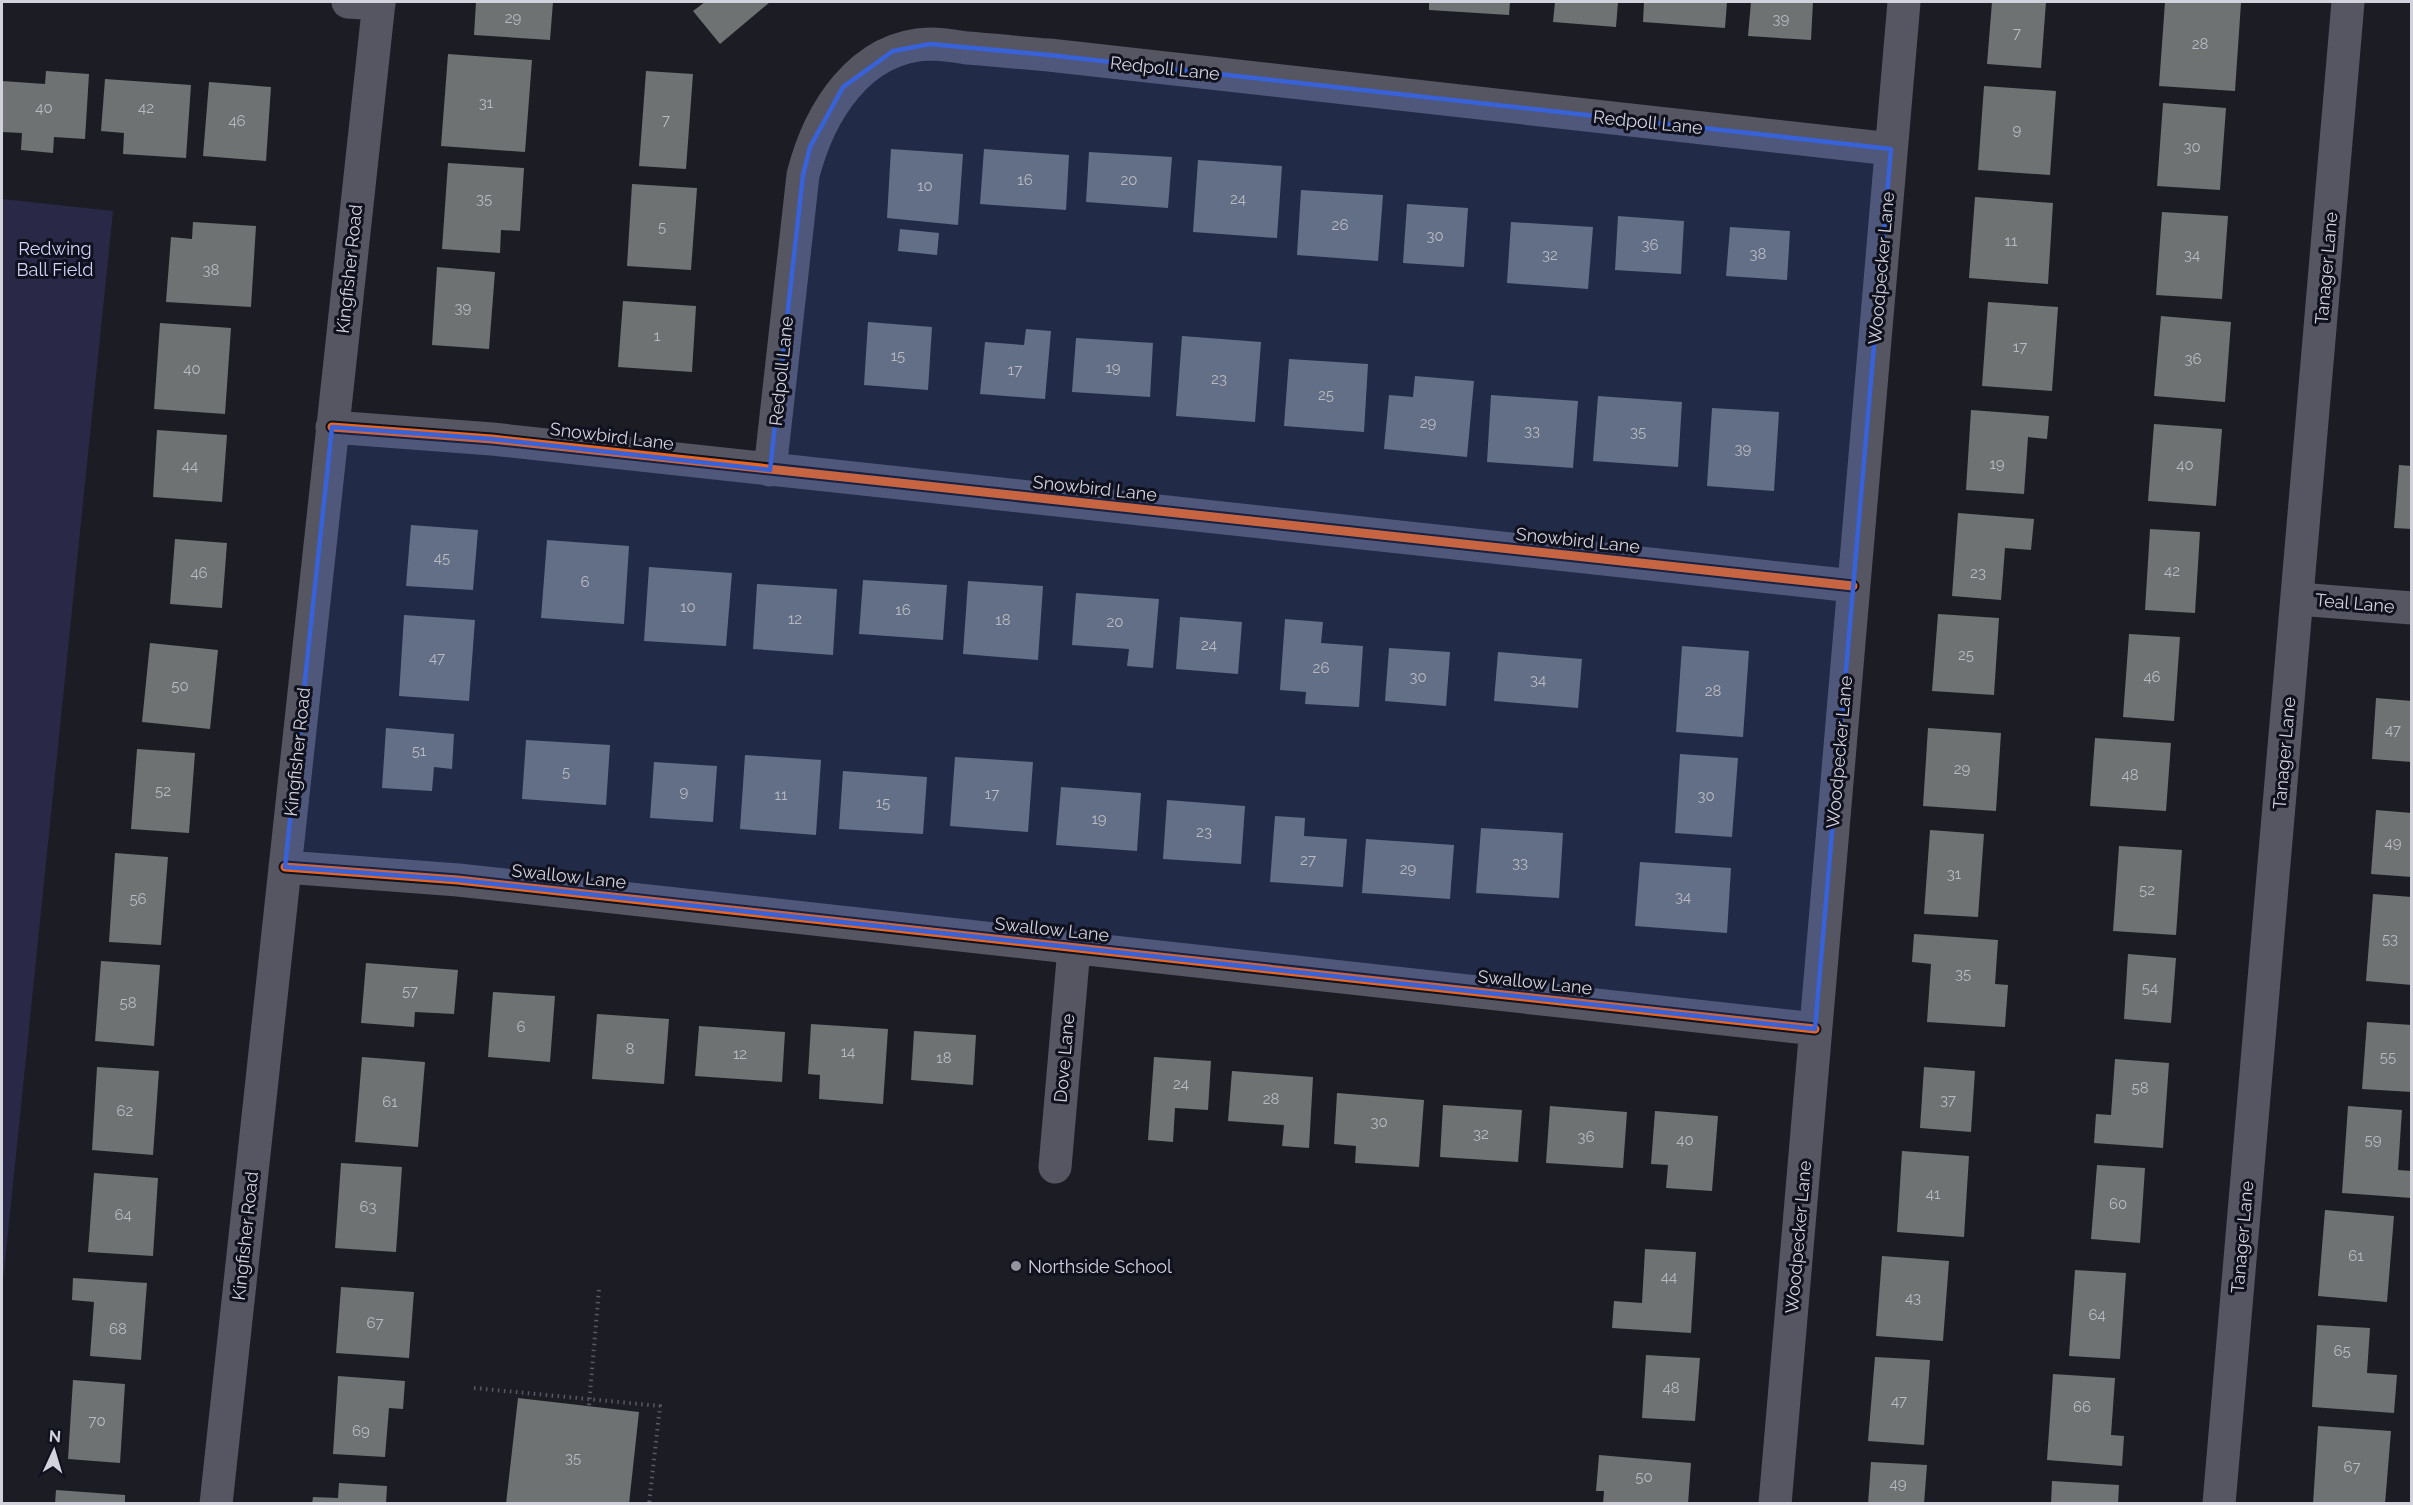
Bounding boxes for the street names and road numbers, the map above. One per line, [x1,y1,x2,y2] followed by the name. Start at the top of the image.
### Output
[1109,52,1221,84] street label: Redpoll Lane
[1592,106,1704,138] street label: Redpoll Lane
[1864,190,1898,345] street label: Woodpecker Lane
[332,203,366,335] street label: Kingfisher Road
[2311,210,2341,325] street label: Tanager Lane
[765,315,797,427] street label: Redpoll Lane
[549,418,676,454] street label: Snowbird Lane
[1032,471,1159,505] street label: Snowbird Lane
[1515,523,1642,557] street label: Snowbird Lane
[2314,589,2396,617] street label: Teal Lane
[1822,674,1856,829] street label: Woodpecker Lane
[280,686,314,818] street label: Kingfisher Road
[2269,695,2299,810] street label: Tanager Lane
[511,860,628,893] street label: Swallow Lane
[994,913,1111,946] street label: Swallow Lane
[1477,966,1594,999] street label: Swallow Lane
[1050,1012,1078,1103] street label: Dove Lane
[1781,1159,1815,1314] street label: Woodpecker Lane
[228,1170,262,1302] street label: Kingfisher Road
[2227,1179,2257,1294] street label: Tanager Lane

